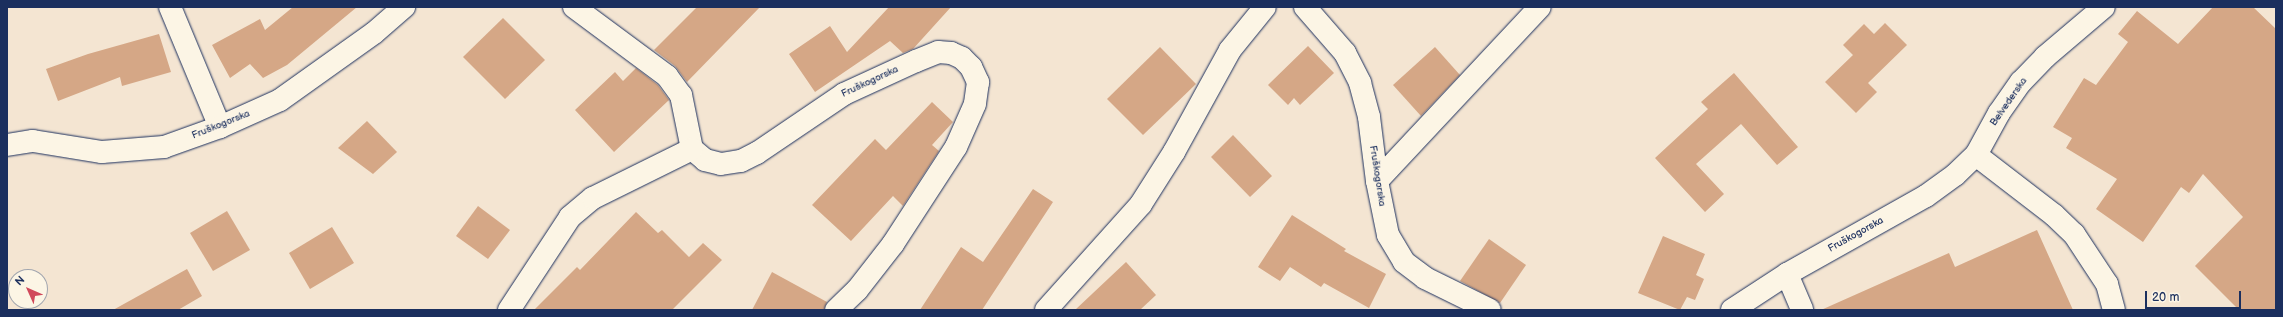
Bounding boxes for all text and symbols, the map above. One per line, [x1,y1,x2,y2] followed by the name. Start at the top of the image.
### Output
[840,64,900,100] street label: Fruškogorska
[1988,76,2030,128] street label: Belvederska
[190,108,252,142] street label: Fruškogorska
[1366,145,1388,207] street label: Fruškogorska
[1826,215,1886,255] street label: Fruškogorska
[8,269,48,309] north arrow
[12,273,27,288] text: N
[2147,283,2243,309] scale bar
[2152,290,2179,305] text: 20 m

